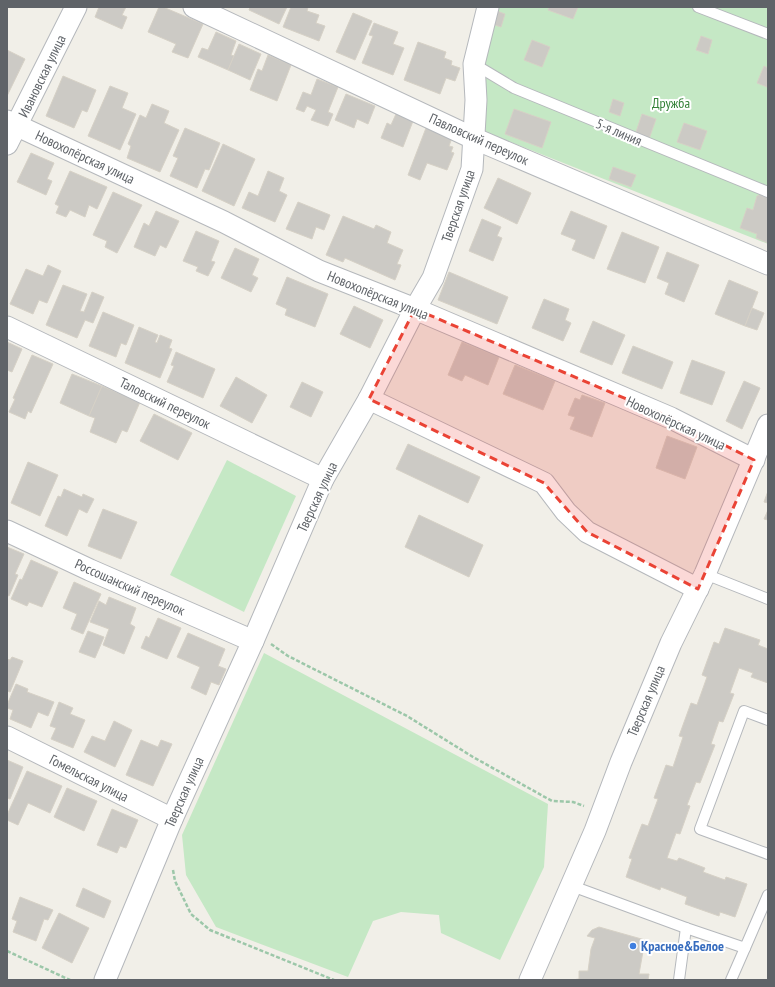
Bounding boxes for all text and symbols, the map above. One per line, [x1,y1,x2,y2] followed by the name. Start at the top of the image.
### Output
[14,32,70,120] street label: Ивановская улица
[652,94,690,112] park label: Дружба
[426,109,532,169] street label: Павловский переулок
[593,114,645,150] street label: 5-я линия
[32,126,138,188] street label: Новохопёрская улица
[437,167,479,245] street label: Тверская улица
[325,267,431,323] street label: Новохопёрская улица
[116,373,214,433] street label: Таловский переулок
[623,392,729,454] street label: Новохопёрская улица
[293,459,341,535] street label: Тверская улица
[72,555,188,620] street label: Россошанский переулок
[623,663,669,739] street label: Тверская улица
[46,750,132,806] street label: Гомельская улица
[160,754,208,830] street label: Тверская улица
[641,937,724,955] place label: Красное&Белое
[628,941,638,951] marker: Красное&Белое

